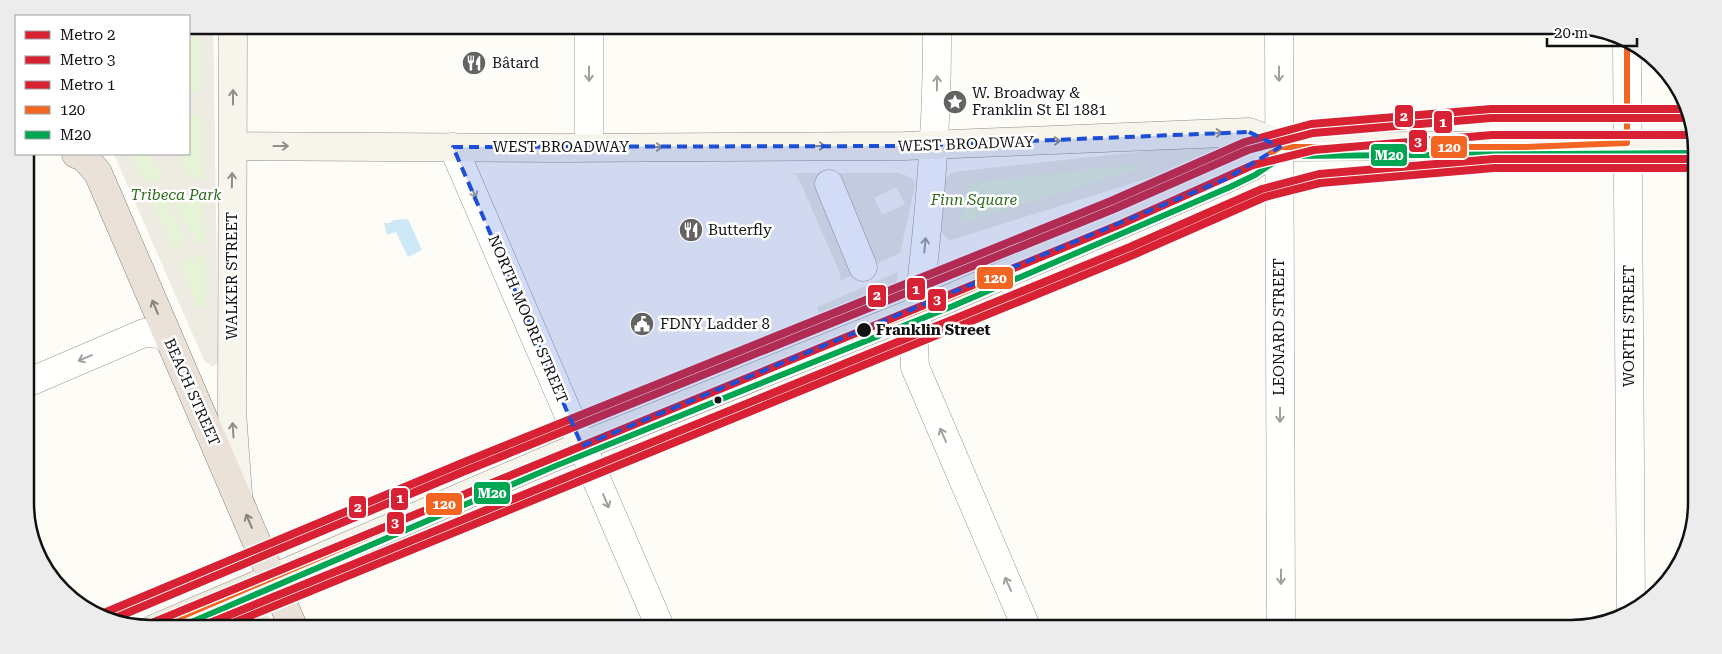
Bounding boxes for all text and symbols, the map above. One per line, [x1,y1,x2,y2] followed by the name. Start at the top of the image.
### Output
[15,15,190,155] legend
[1547,15,1637,47] scale bar
[1554,24,1589,42] text: 20 m
[60,26,115,44] text: Metro 2
[461,50,487,76] restaurant icon: Bâtard
[60,51,115,69] text: Metro 3
[492,54,540,72] place label: Bâtard
[584,65,594,81] one-way arrow
[1274,65,1284,81] one-way arrow
[933,75,942,91] one-way arrow
[60,76,115,94] text: Metro 1
[972,84,1107,119] place label: W. Broadway & Franklin St El 1881
[942,89,968,115] place icon: W. Broadway & Franklin St El 1881
[228,90,238,106] one-way arrow
[60,101,85,119] text: 120
[1394,104,1414,128] line badge: 2
[1400,108,1408,124] text: 2
[1433,110,1453,134] line badge: 1
[1439,114,1447,130] text: 1
[60,126,91,144] text: M20
[1207,129,1223,138] one-way arrow
[1408,129,1428,153] line badge: 3
[898,133,1035,155] street label: WEST BROADWAY
[1414,133,1422,149] text: 3
[1430,135,1468,159] line badge: 120
[1044,136,1061,146] one-way arrow
[493,138,630,156] street label: WEST BROADWAY
[1437,139,1461,155] text: 120
[273,141,289,151] one-way arrow
[810,141,826,151] one-way arrow
[647,142,663,152] one-way arrow
[1370,143,1408,167] line badge: M20
[1374,147,1404,163] text: M20
[227,172,237,188] one-way arrow
[468,183,478,198] one-way arrow
[131,186,222,204] park label: Tribeca Park
[930,191,1018,209] park label: Finn Square
[223,212,241,340] street label: WALKER STREET
[678,217,704,243] restaurant icon: Butterfly
[708,221,772,239] place label: Butterfly
[484,232,572,406] street label: NORTH MOORE STREET
[920,237,930,253] one-way arrow
[1270,258,1288,396] street label: LEONARD STREET
[1620,265,1638,387] street label: WORTH STREET
[976,266,1014,290] line badge: 120
[983,270,1007,286] text: 120
[906,277,926,301] line badge: 1
[912,281,920,297] text: 1
[867,284,887,308] line badge: 2
[873,287,881,303] text: 2
[927,288,947,312] line badge: 3
[933,291,941,307] text: 3
[150,300,160,315] one-way arrow
[629,311,655,337] public building icon: FDNY Ladder 8
[660,315,770,333] place label: FDNY Ladder 8
[855,321,873,339] marker: Franklin Street
[876,321,991,339] place label: Franklin Street
[160,336,224,448] street label: BEACH STREET
[78,354,93,364] one-way arrow
[713,395,723,405] unlabelled marker
[1275,406,1285,423] one-way arrow
[229,422,238,438] one-way arrow
[937,428,947,443] one-way arrow
[473,481,511,505] line badge: M20
[477,485,507,501] text: M20
[390,487,409,511] line badge: 1
[396,490,404,506] text: 1
[425,492,463,516] line badge: 120
[602,493,612,508] one-way arrow
[348,495,367,519] line badge: 2
[432,496,456,512] text: 120
[354,499,362,515] text: 2
[386,511,405,535] line badge: 3
[243,514,253,529] one-way arrow
[391,514,399,530] text: 3
[1276,569,1286,585] one-way arrow
[1002,577,1012,592] one-way arrow

